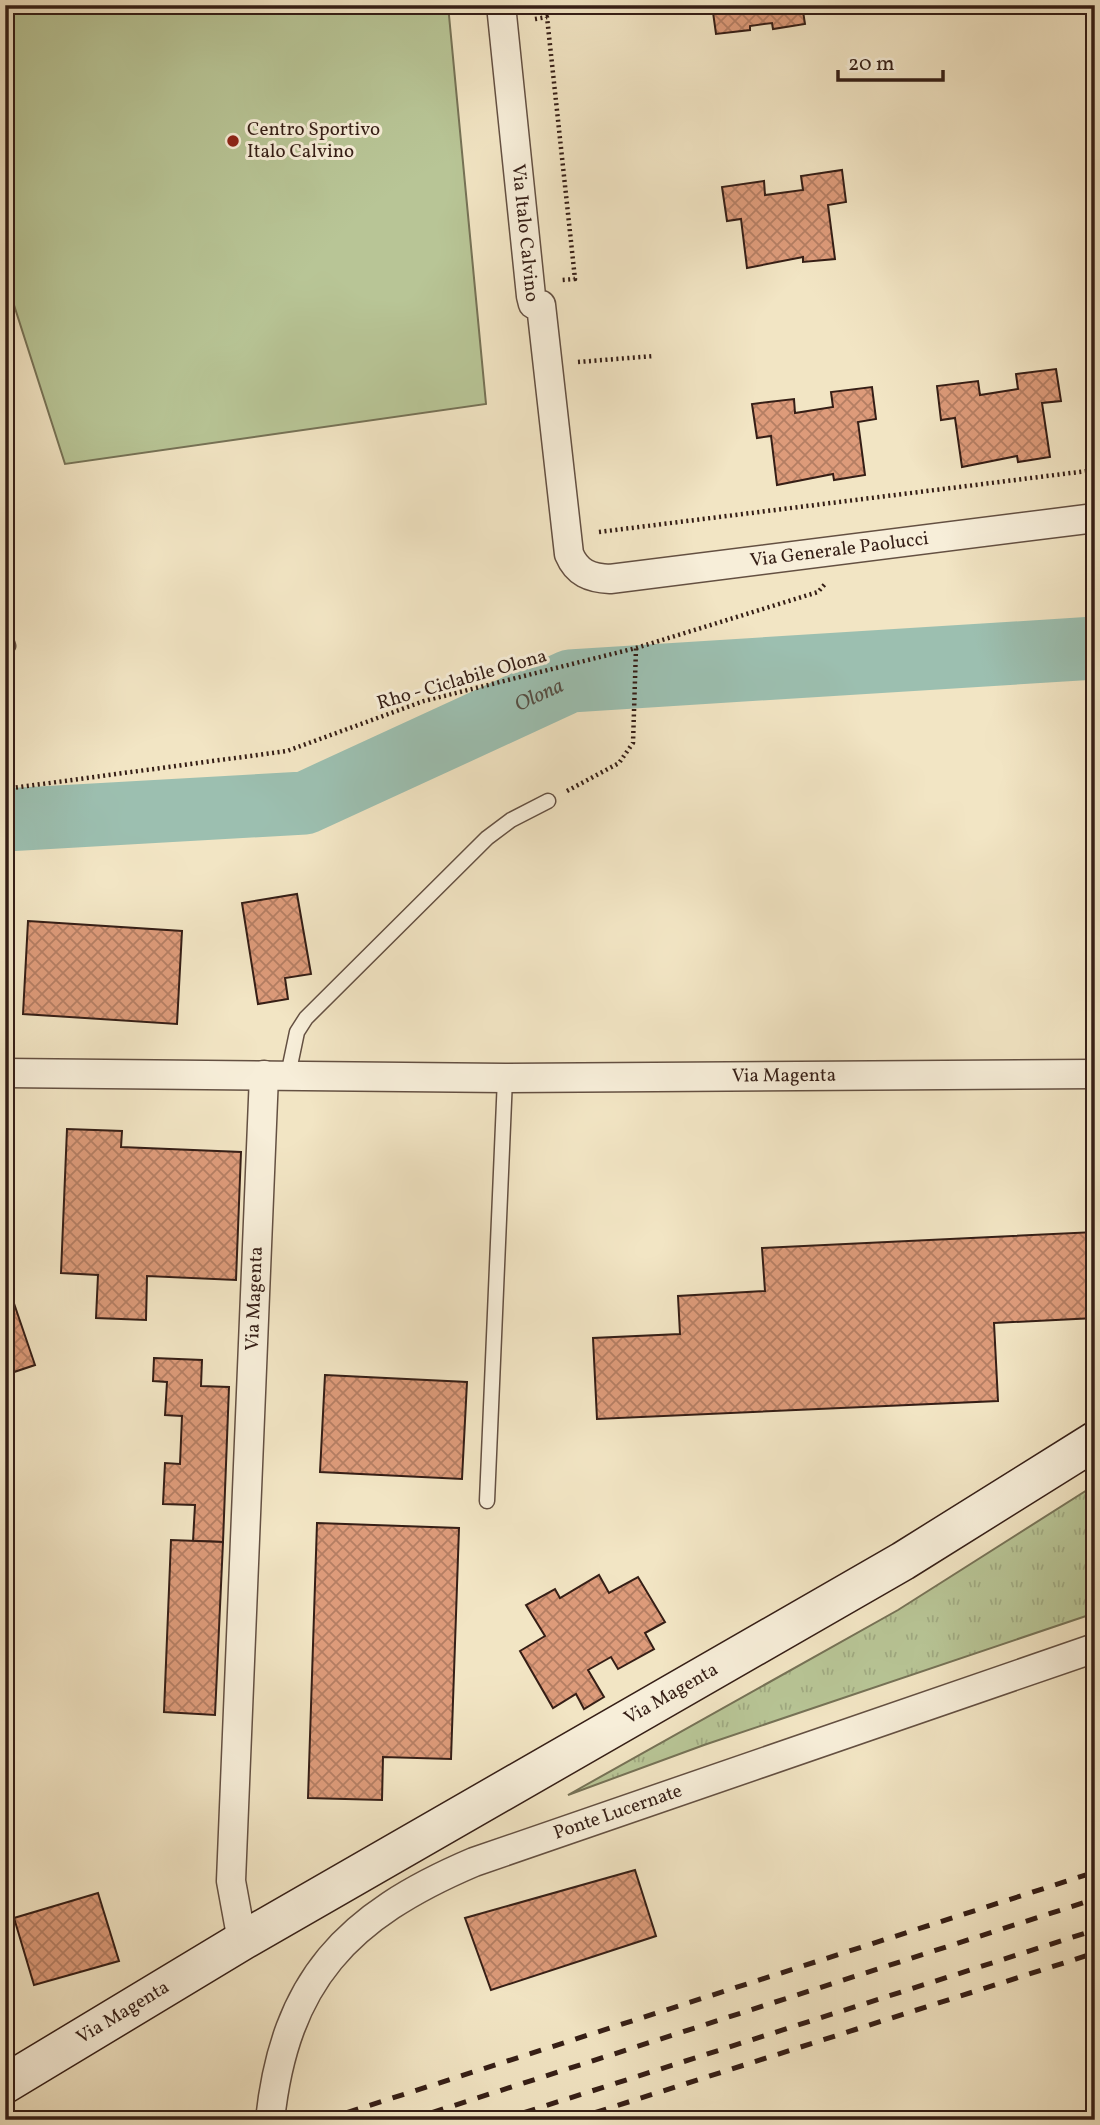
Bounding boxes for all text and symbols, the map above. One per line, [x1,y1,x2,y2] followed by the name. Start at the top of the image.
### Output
[838,38,942,82] scale bar
[848,50,894,79] text: 20 m
[247,117,380,165] place label: Centro Sportivo Italo Calvino
[225,133,241,149] marker: Centro Sportivo Italo Calvino
[504,163,545,305] street label: Via Italo Calvino
[749,526,931,574] street label: Via Generale Paolucci
[374,645,550,715] street label: Rho - Ciclabile Olona
[511,674,569,718] water label: Olona
[732,1063,836,1089] street label: Via Magenta
[240,1246,270,1351] street label: Via Magenta
[620,1657,723,1732] street label: Via Magenta
[550,1778,686,1847] street label: Ponte Lucernate
[72,1975,175,2051] street label: Via Magenta

